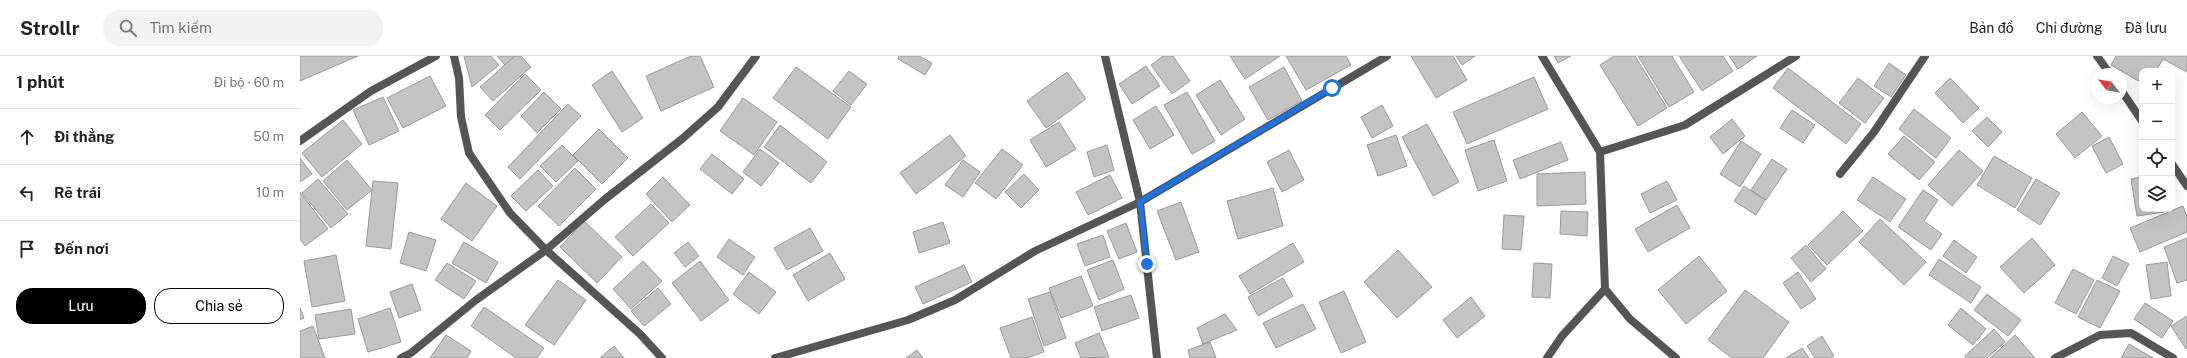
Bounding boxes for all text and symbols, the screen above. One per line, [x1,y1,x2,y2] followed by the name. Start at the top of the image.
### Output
[103,10,383,46] search box
[20,17,79,39] text: Strollr
[117,17,139,39] icon: search
[149,19,212,36] text: Tìm kiếm
[1969,20,2014,36] text: Bản đồ
[2036,20,2103,36] text: Chỉ đường
[2125,20,2167,36] text: Đã lưu
[2091,68,2127,104] north arrow
[2139,68,2175,212] map controls
[2139,68,2175,104] button: +
[16,72,65,92] text: 1 phút
[214,75,284,90] text: Đi bộ · 60 m
[1323,79,1341,97] route start
[2139,104,2175,140] button: −
[16,126,38,148] icon: ahead
[54,128,115,145] text: Đi thẳng
[253,129,284,144] text: 50 m
[2139,140,2175,176] button: locate
[2139,176,2175,212] button: layers
[16,182,38,204] icon: left
[54,184,101,201] text: Rẽ trái
[256,185,284,200] text: 10 m
[16,238,38,260] icon: arrive
[54,240,109,257] text: Đến nơi
[1138,255,1156,273] route end
[16,288,146,324] button: Lưu
[154,288,284,324] button: Chia sẻ

